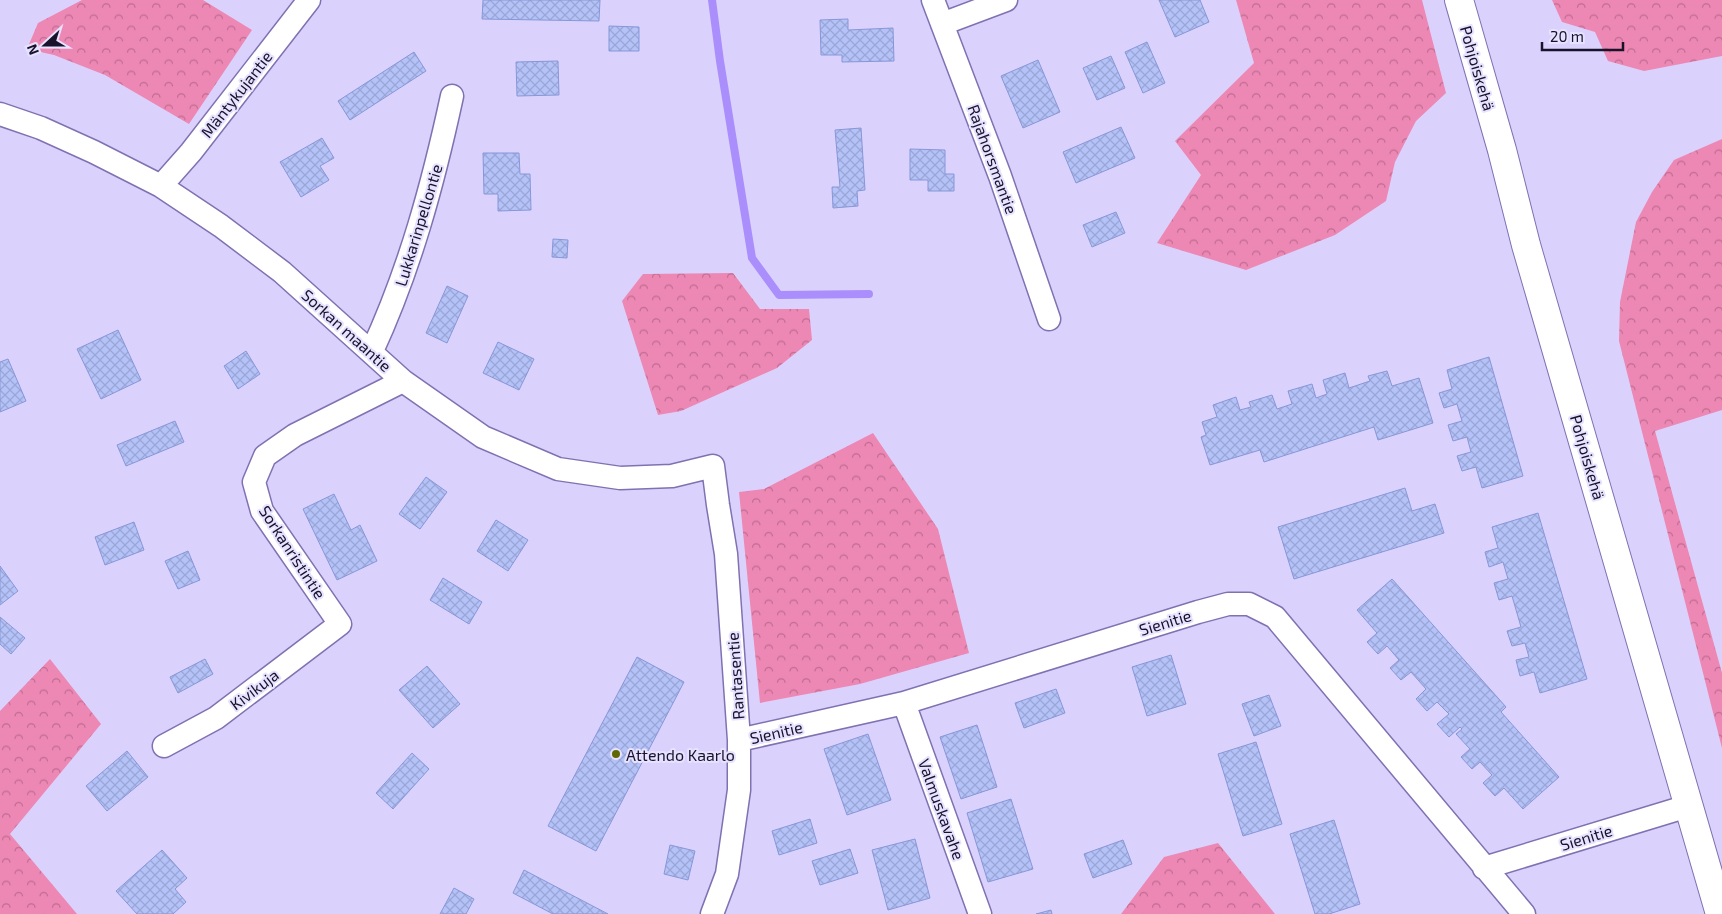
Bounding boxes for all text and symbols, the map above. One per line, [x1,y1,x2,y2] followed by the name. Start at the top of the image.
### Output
[20,20,70,70] north arrow
[1542,20,1623,52] scale bar
[1456,23,1499,113] street label: Pohjoiskehä
[1550,27,1584,45] text: 20 m
[23,42,42,58] text: N
[196,47,277,142] street label: Mäntykujantie
[963,102,1022,217] street label: Rajahorsmantie
[390,162,446,288] street label: Lukkarinpellontie
[298,285,396,375] street label: Sorkan maantie
[1566,412,1609,502] street label: Pohjoiskehä
[256,502,330,602] street label: Sorkanristintie
[1137,605,1193,639] street label: Sienitie
[722,632,748,720] street label: Rantasentie
[226,665,283,714] street label: Kivikuja
[748,717,804,747] street label: Sienitie
[626,745,735,764] place label: Attendo Kaarlo
[610,748,622,760] marker: Attendo Kaarlo
[915,756,969,862] street label: Valmuskavahe
[1558,820,1614,854] street label: Sienitie

